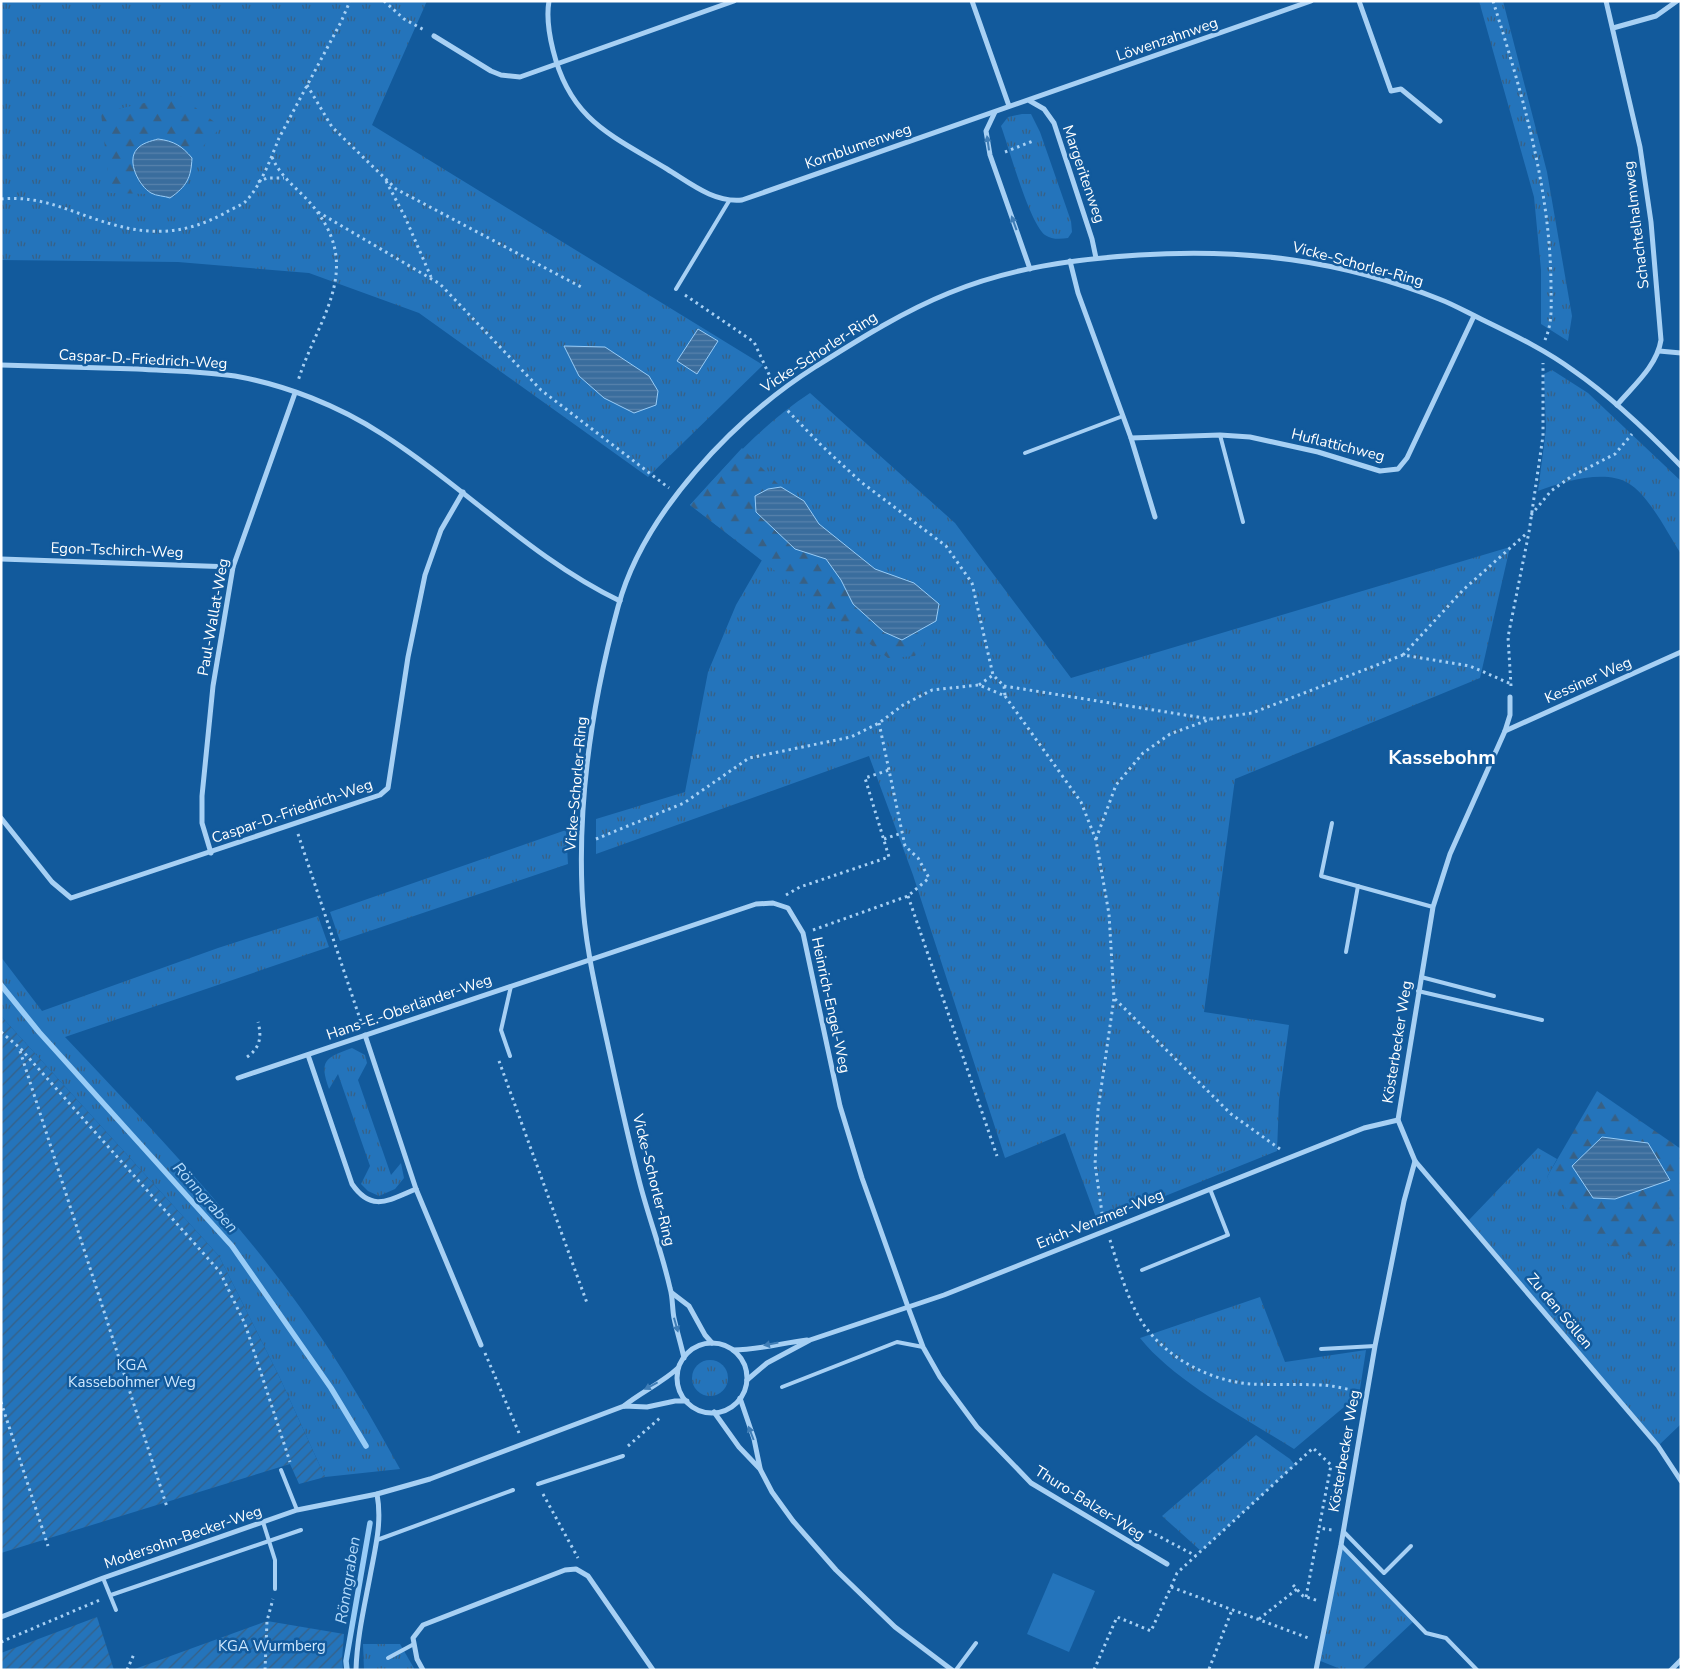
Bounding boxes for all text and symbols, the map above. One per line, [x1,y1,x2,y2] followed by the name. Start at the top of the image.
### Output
[1113,12,1221,66] street label: Löwenzahnweg
[802,118,914,174] street label: Kornblumenweg
[1058,122,1110,226] street label: Margeritenweg
[984,135,992,151] one-way arrow
[1618,160,1654,290] street label: Schachtelhalmweg
[1010,215,1018,230] one-way arrow
[1289,237,1426,291] street label: Vicke-Schorler-Ring
[756,307,881,398] street label: Vicke-Schorler-Ring
[58,345,228,373] street label: Caspar-D.-Friedrich-Weg
[1289,424,1387,466] street label: Huflattichweg
[50,538,184,562] street label: Egon-Tschirch-Weg
[193,557,233,677] street label: Paul-Wallat-Weg
[1541,652,1635,708] street label: Kessiner Weg
[560,716,592,853] street label: Vicke-Schorler-Ring
[1388,744,1496,771] district label: Kassebohm
[209,774,375,848] street label: Caspar-D.-Friedrich-Weg
[807,935,855,1075] street label: Heinrich-Engel-Weg
[324,969,494,1045] street label: Hans-E.-Oberländer-Weg
[1377,979,1417,1105] street label: Kösterbecker Weg
[628,1111,680,1248] street label: Vicke-Schorler-Ring
[168,1158,243,1238] water label: Rönngraben
[1033,1184,1167,1254] street label: Erich-Venzmer-Weg
[1522,1269,1598,1353] street label: Zu den Söllen
[672,1318,680,1333] one-way arrow
[763,1341,779,1349] one-way arrow
[68,1355,196,1392] park label: KGA Kassebohmer Weg
[644,1382,658,1390] one-way arrow
[1323,1388,1365,1514] street label: Kösterbecker Weg
[747,1425,755,1440] one-way arrow
[1031,1461,1149,1545] street label: Thuro-Balzer-Weg
[101,1501,265,1573] street label: Modersohn-Becker-Weg
[330,1535,366,1625] water label: Rönngraben
[218,1636,326,1656] park label: KGA Wurmberg

